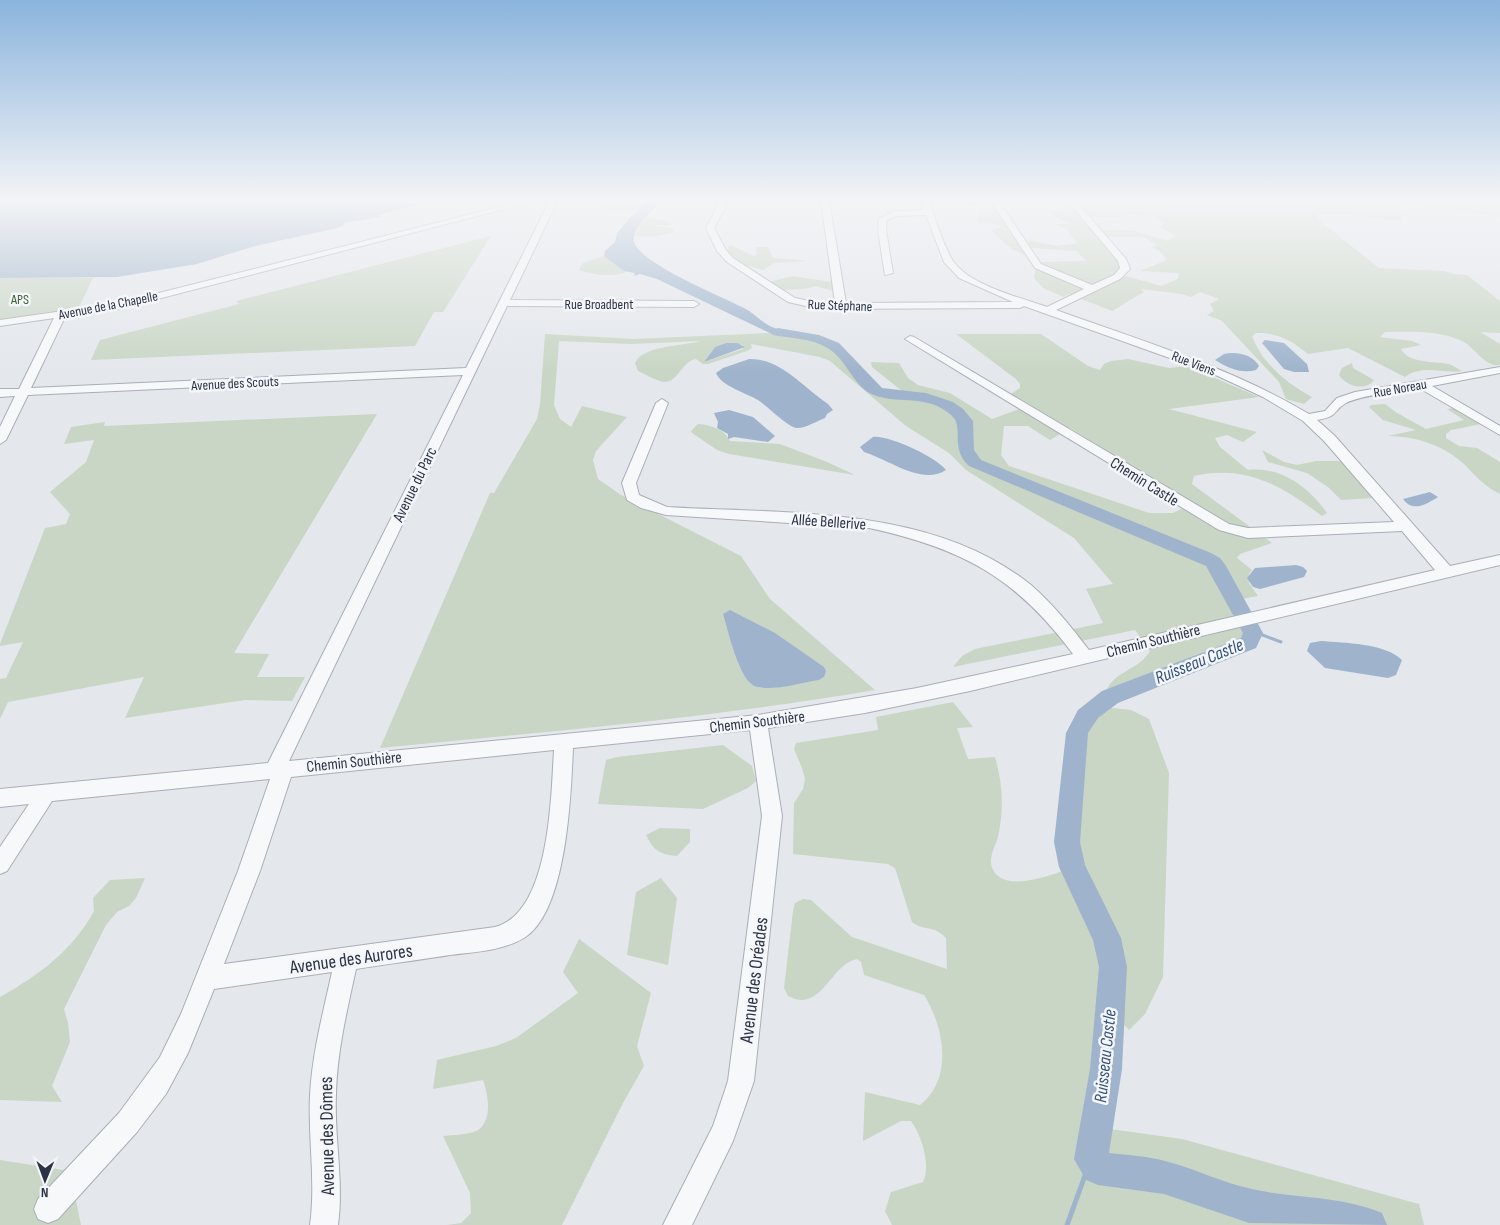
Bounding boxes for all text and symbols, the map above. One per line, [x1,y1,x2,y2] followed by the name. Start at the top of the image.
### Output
[56,288,159,324] street label: Avenue de la Chapelle
[10,291,29,308] park label: APS
[564,296,634,313] street label: Rue Broadbent
[807,296,873,315] street label: Rue Stéphane
[1169,347,1218,380] street label: Rue Viens
[190,373,279,394] street label: Avenue des Scouts
[1372,375,1428,402] street label: Rue Noreau
[389,444,442,526] street label: Avenue du Parc
[1106,454,1182,511] street label: Chemin Castle
[790,510,867,535] street label: Allée Bellerive
[1105,621,1202,662] street label: Chemin Southière
[1152,634,1246,689] water label: Ruisseau Castle
[708,707,806,738] street label: Chemin Southière
[306,748,403,777] street label: Chemin Southière
[735,916,774,1045] street label: Avenue des Oréades
[287,939,414,980] street label: Avenue des Aurores
[1090,1008,1121,1104] water label: Ruisseau Castle
[315,1076,340,1197] street label: Avenue des Dômes
[20,1155,70,1205] north arrow
[41,1184,49,1201] text: N

